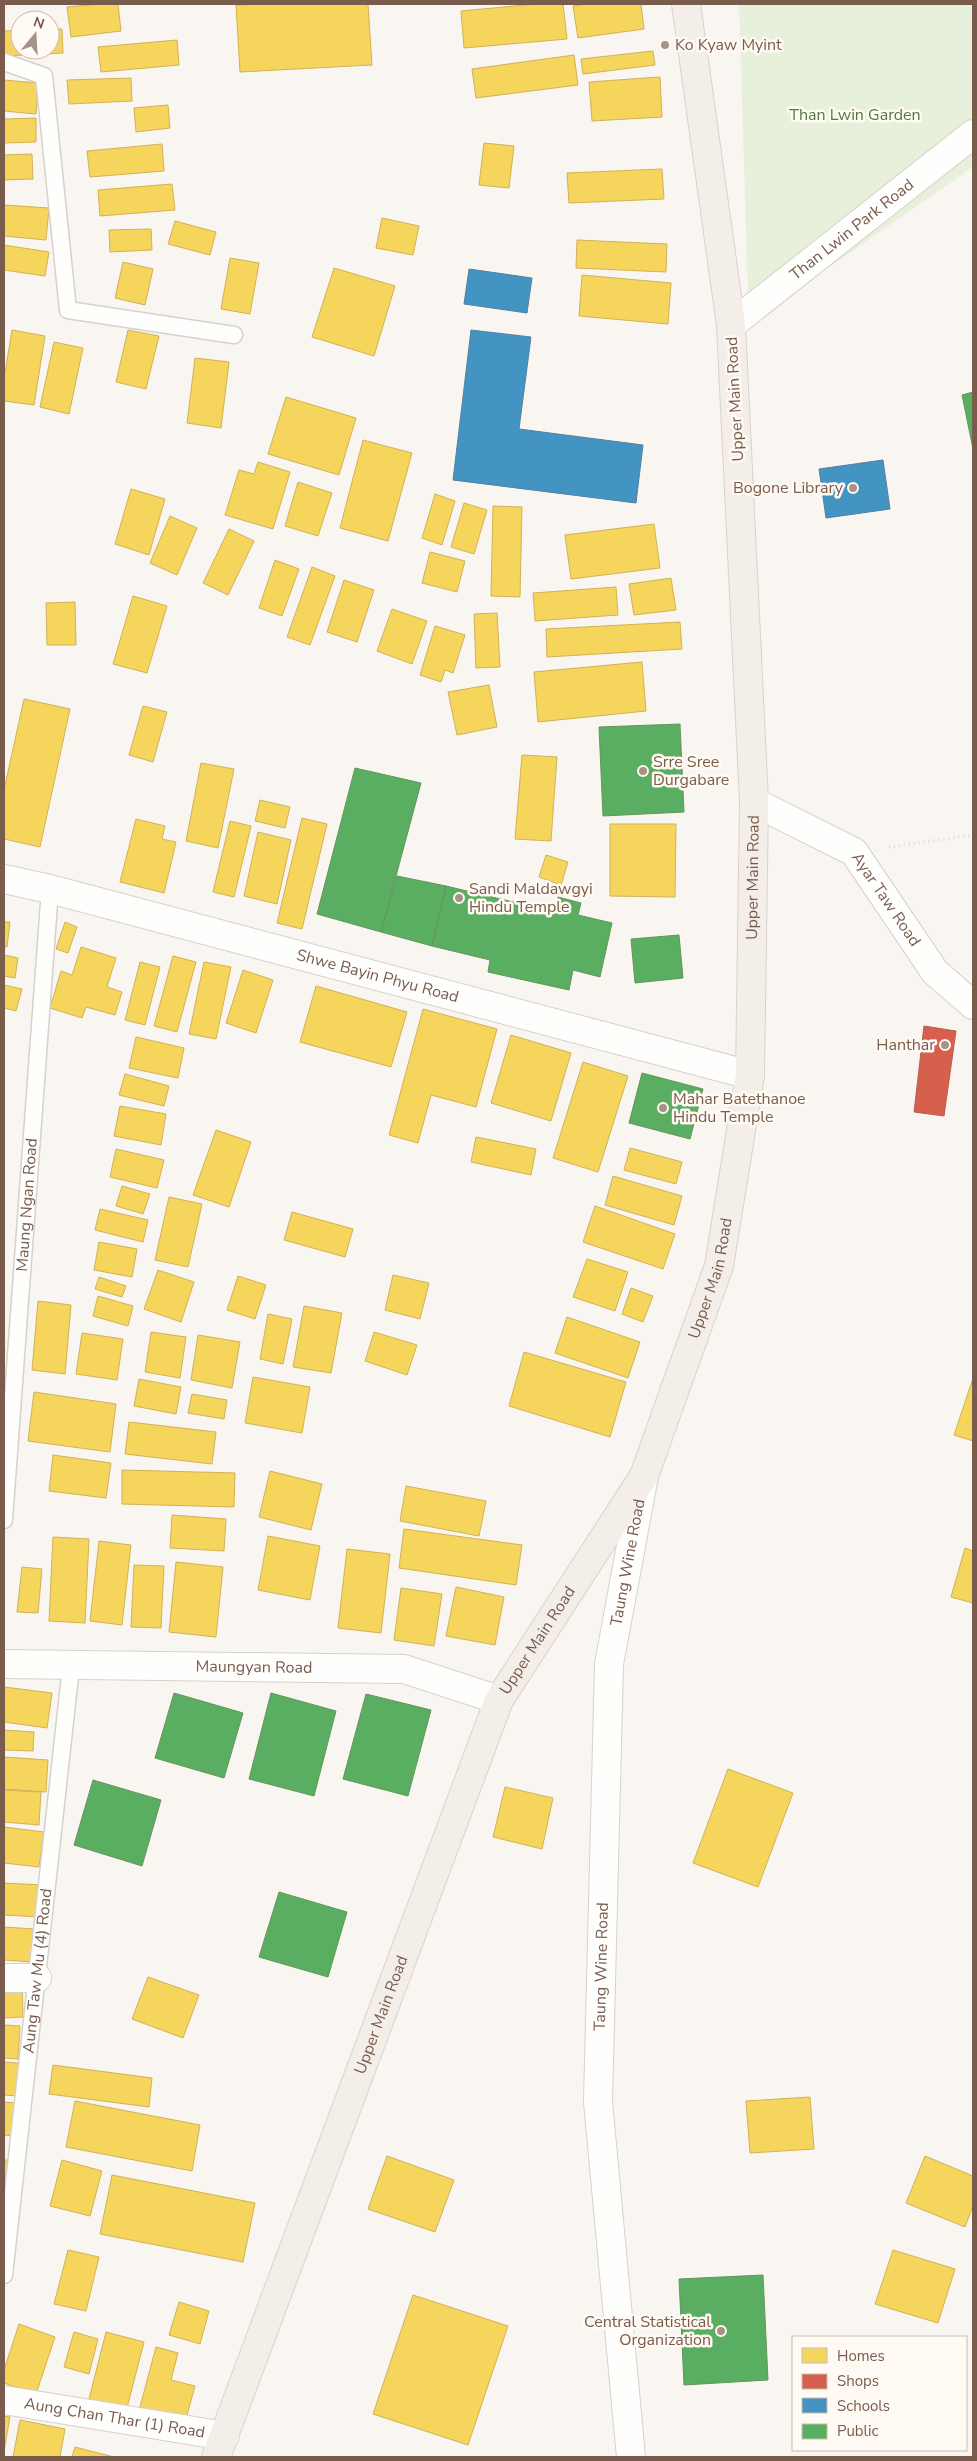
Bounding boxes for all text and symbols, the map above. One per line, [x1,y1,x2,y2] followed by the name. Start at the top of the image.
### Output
[10,10,60,60] north arrow
[31,12,47,34] text: N
[675,34,782,56] place label: Ko Kyaw Myint
[659,39,671,51] marker: Ko Kyaw Myint
[789,104,921,126] park label: Than Lwin Garden
[785,174,918,285] street label: Than Lwin Park Road
[721,336,749,462] street label: Upper Main Road
[733,477,844,499] place label: Bogone Library
[847,482,859,494] marker: Bogone Library
[653,751,729,791] place label: Srre Sree Durgabare
[637,765,649,777] marker: Srre Sree Durgabare
[741,815,765,940] street label: Upper Main Road
[846,848,926,951] street label: Ayar Taw Road
[469,878,593,918] place label: Sandi Maldawgyi Hindu Temple
[453,892,465,904] marker: Sandi Maldawgyi Hindu Temple
[294,944,461,1008] street label: Shwe Bayin Phyu Road
[876,1034,935,1056] place label: Hanthar
[939,1039,951,1051] marker: Hanthar
[673,1088,806,1128] place label: Mahar Batethanoe Hindu Temple
[657,1102,669,1114] marker: Mahar Batethanoe Hindu Temple
[11,1137,43,1272] street label: Maung Ngan Road
[683,1216,738,1342] street label: Upper Main Road
[605,1497,651,1628] street label: Taung Wine Road
[494,1582,581,1699] street label: Upper Main Road
[196,1655,312,1679] street label: Maungyan Road
[18,1887,58,2054] street label: Aung Taw Mu (4) Road
[589,1902,614,2031] street label: Taung Wine Road
[349,1952,413,2077] street label: Upper Main Road
[584,2311,711,2351] place label: Central Statistical Organization
[715,2325,727,2337] marker: Central Statistical Organization
[792,2336,967,2451] legend
[837,2346,885,2366] text: Homes
[837,2371,879,2391] text: Shops
[22,2392,207,2444] street label: Aung Chan Thar (1) Road
[837,2396,890,2416] text: Schools
[837,2421,878,2441] text: Public

